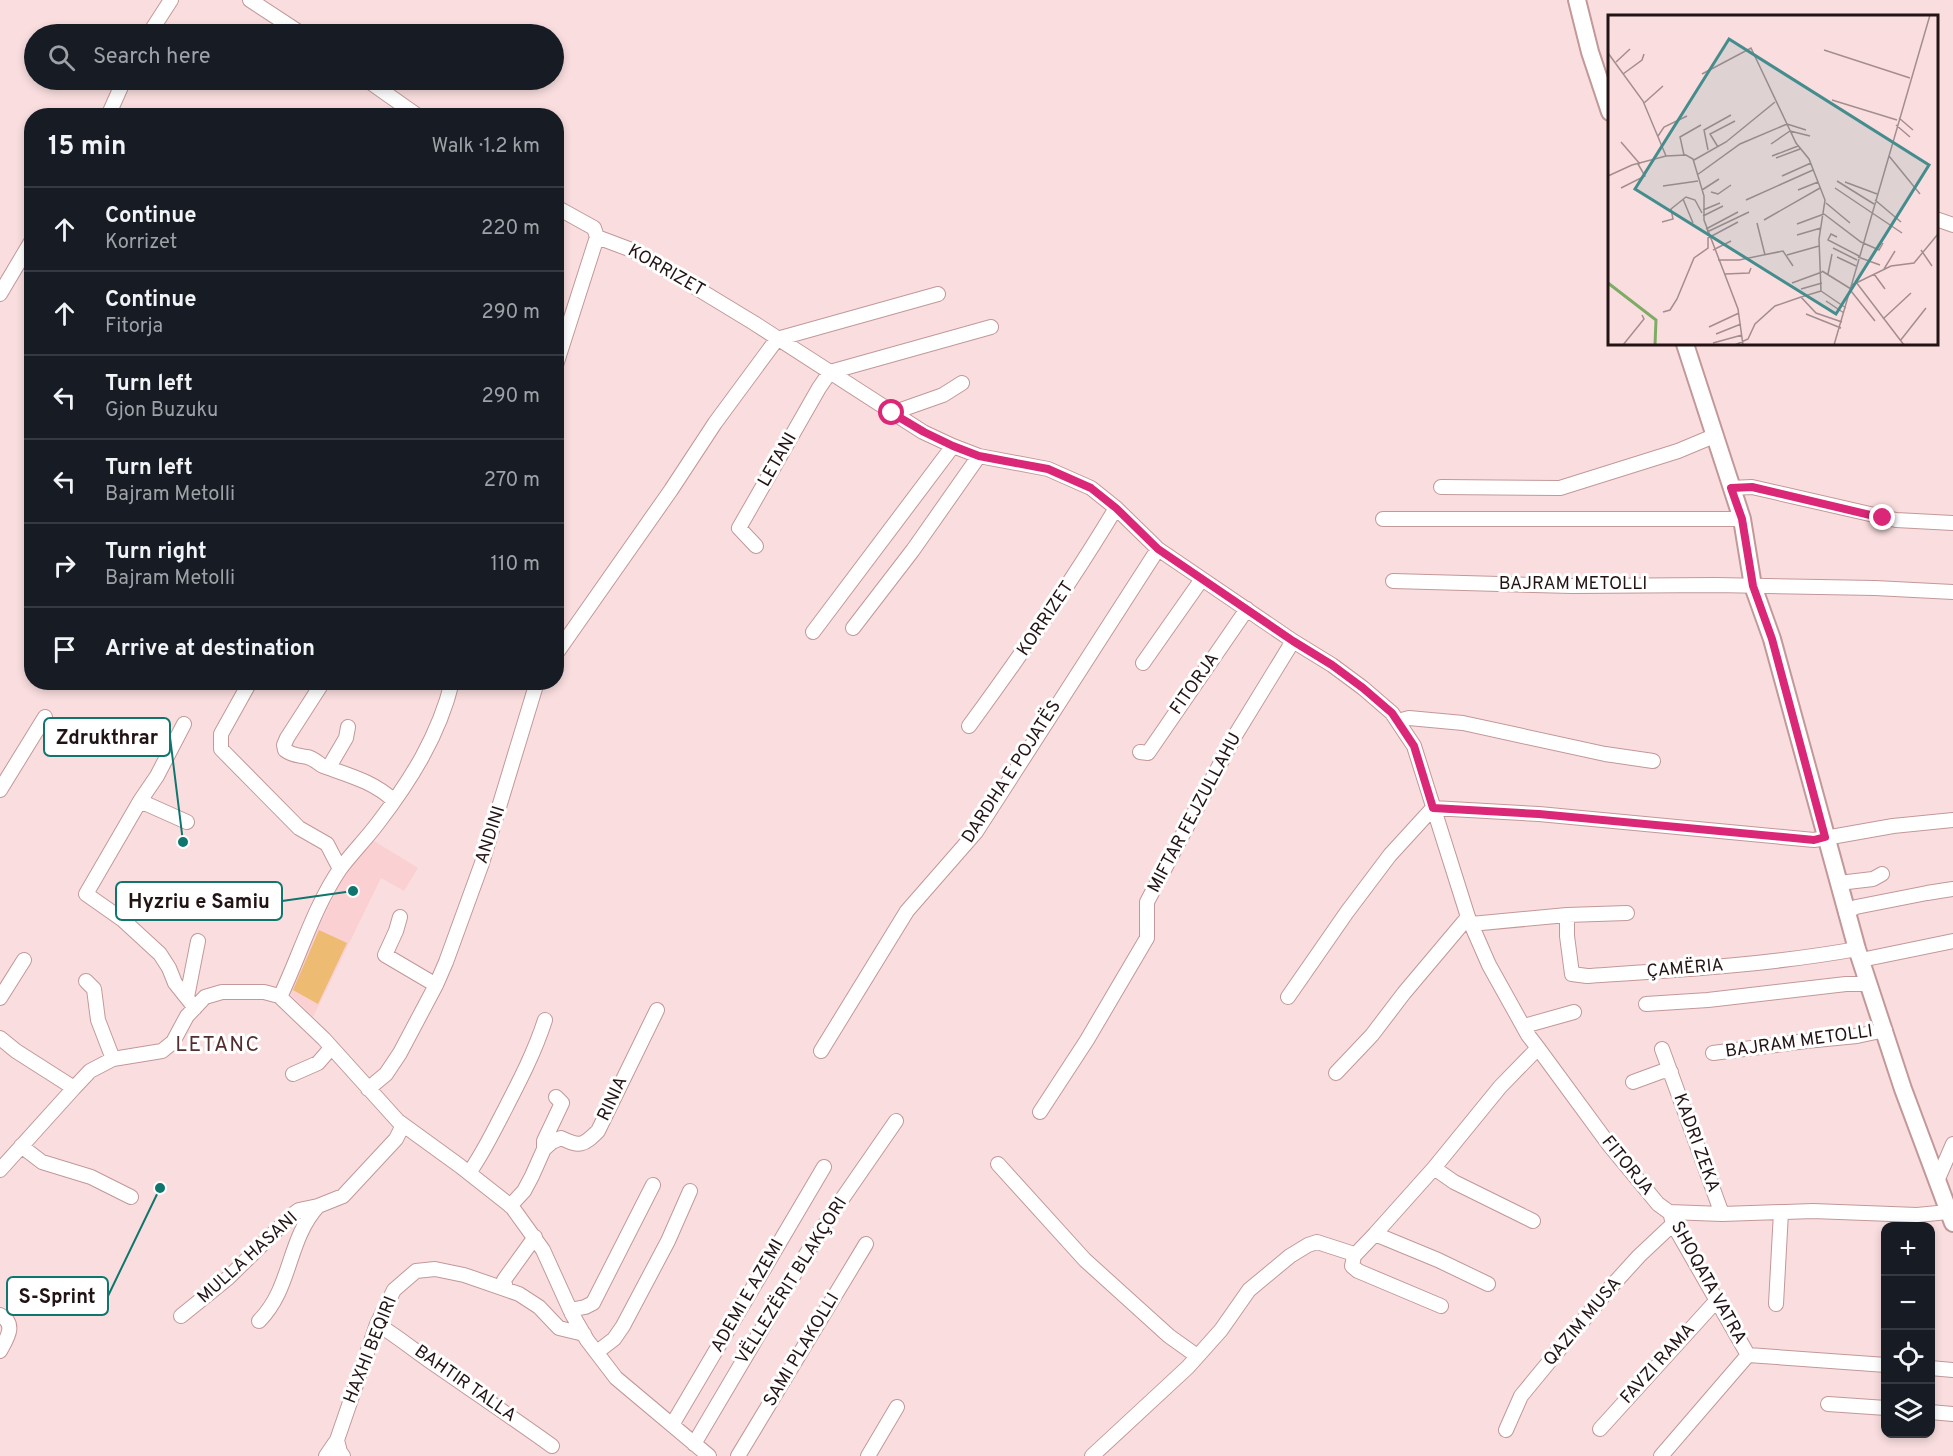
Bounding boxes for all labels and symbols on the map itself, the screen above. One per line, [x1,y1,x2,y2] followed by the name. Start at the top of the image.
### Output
[1608,15,1938,345] inset map
[623,240,709,302] street label: KORRIZET
[878,399,904,425] route start
[753,429,803,491] street label: LETANI
[1869,504,1895,530] route end
[1499,573,1647,596] street label: BAJRAM METOLLI
[1013,577,1079,661] street label: KORRIZET
[1165,648,1225,720] street label: FITORJA
[956,695,1067,848] street label: DARDHA E POJATËS
[44,718,170,756] callout: Zdrukthrar
[56,726,159,752] text: Zdrukthrar
[1143,729,1247,897] street label: MIFTAR FEJZULLAHU
[471,803,511,867] street label: ANDINI
[116,882,282,920] callout: Hyzriu e Samiu
[128,890,270,916] text: Hyzriu e Samiu
[1645,952,1724,984] street label: ÇAMËRIA
[1724,1020,1874,1064] street label: BAJRAM METOLLI
[175,1032,261,1059] district label: LETANC
[593,1073,633,1125] street label: RINIA
[1667,1090,1725,1196] street label: KADRI ZEKA
[1596,1131,1658,1201] street label: FITORJA
[729,1192,853,1369] street label: VËLLEZËRIT BLAKÇORI
[193,1207,303,1309] street label: MULLA HASANI
[1665,1218,1751,1348] street label: SHOQATA VATRA
[706,1235,790,1357] street label: ADEMI E AZEMI
[1539,1273,1627,1371] street label: QAZIM MUSA
[7,1277,108,1315] callout: S-Sprint
[18,1285,96,1311] text: S-Sprint
[759,1289,845,1411] street label: SAMI PLAKOLLI
[339,1293,403,1407] street label: HAXHI BEQIRI
[1616,1319,1700,1409] street label: FAVZI RAMA
[409,1340,521,1428] street label: BAHTIR TALLA

